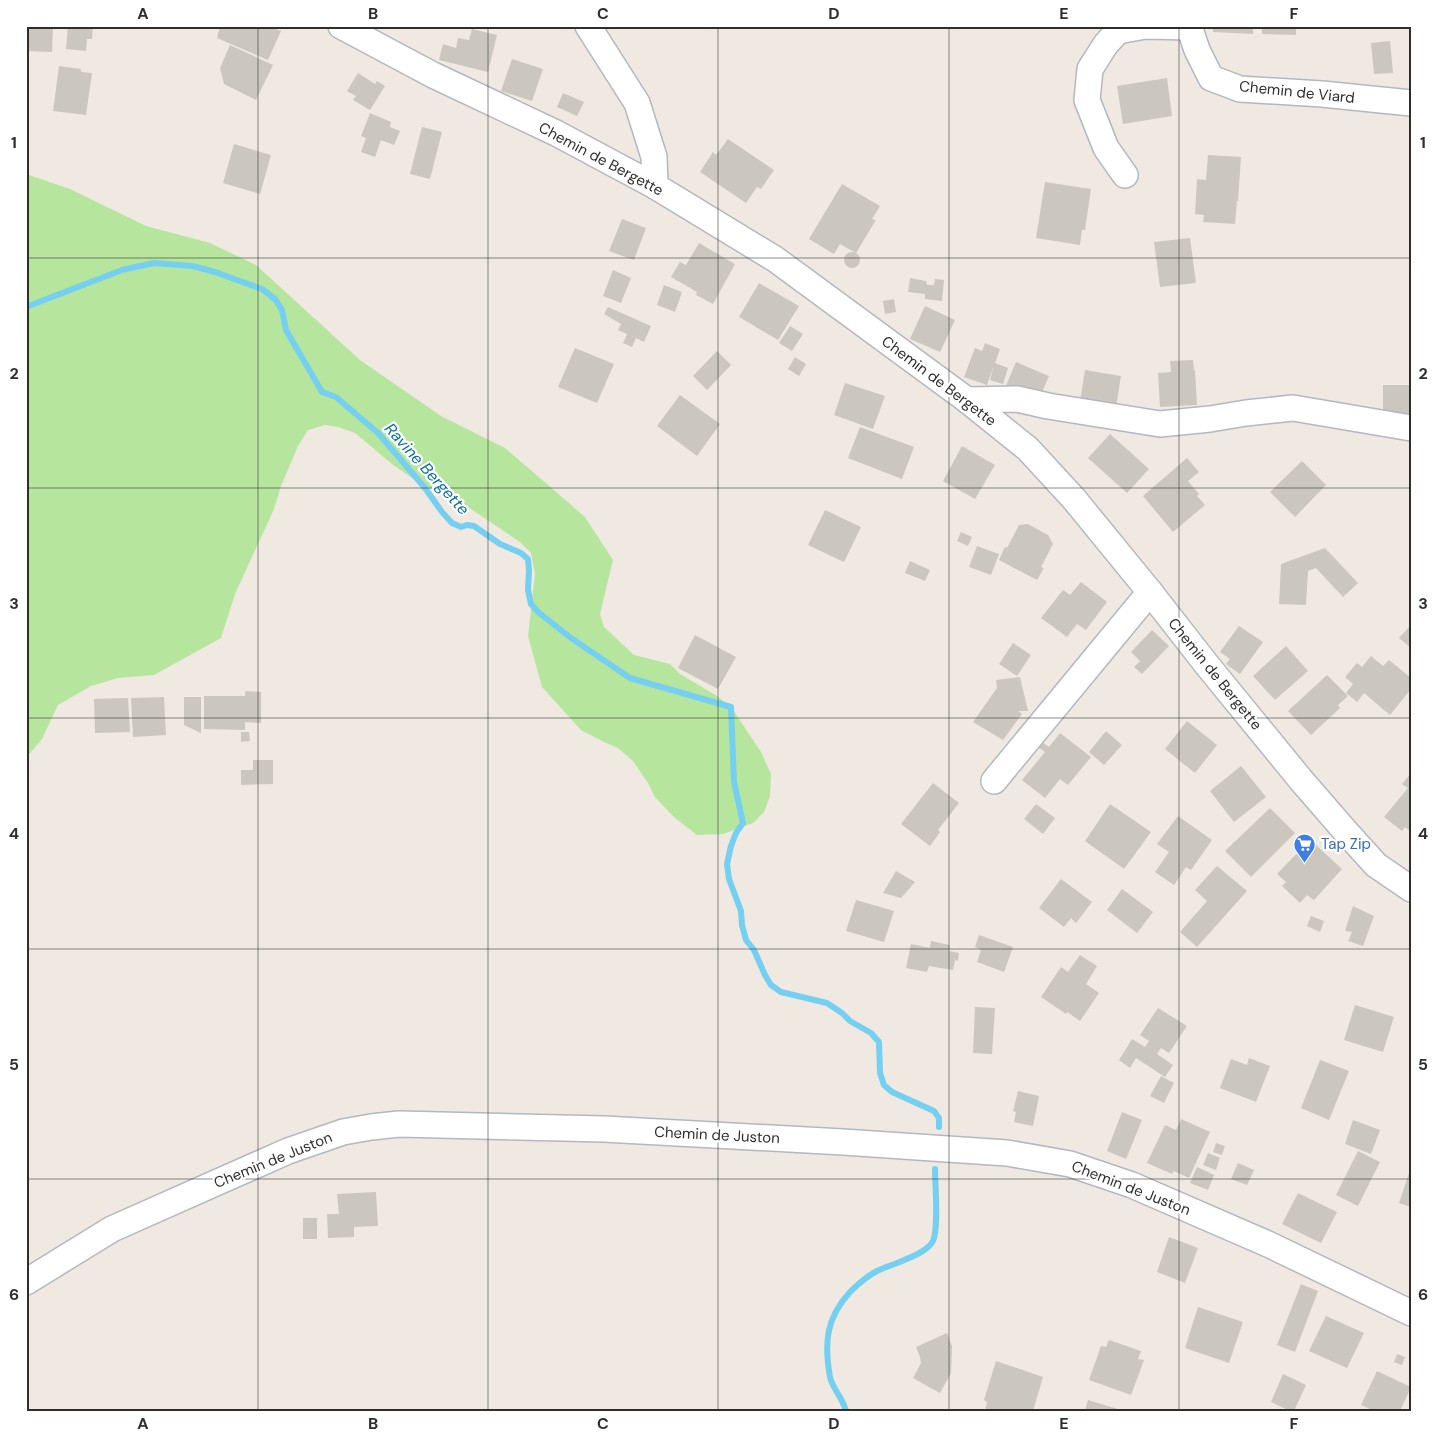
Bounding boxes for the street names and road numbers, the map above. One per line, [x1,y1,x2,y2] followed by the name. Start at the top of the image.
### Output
[1238,76,1356,108] street label: Chemin de Viard
[535,118,667,200] street label: Chemin de Bergette
[878,331,1000,431] street label: Chemin de Bergette
[1164,614,1266,734] street label: Chemin de Bergette
[654,1122,780,1148] street label: Chemin de Juston
[211,1127,335,1193] street label: Chemin de Juston
[1069,1156,1193,1220] street label: Chemin de Juston

